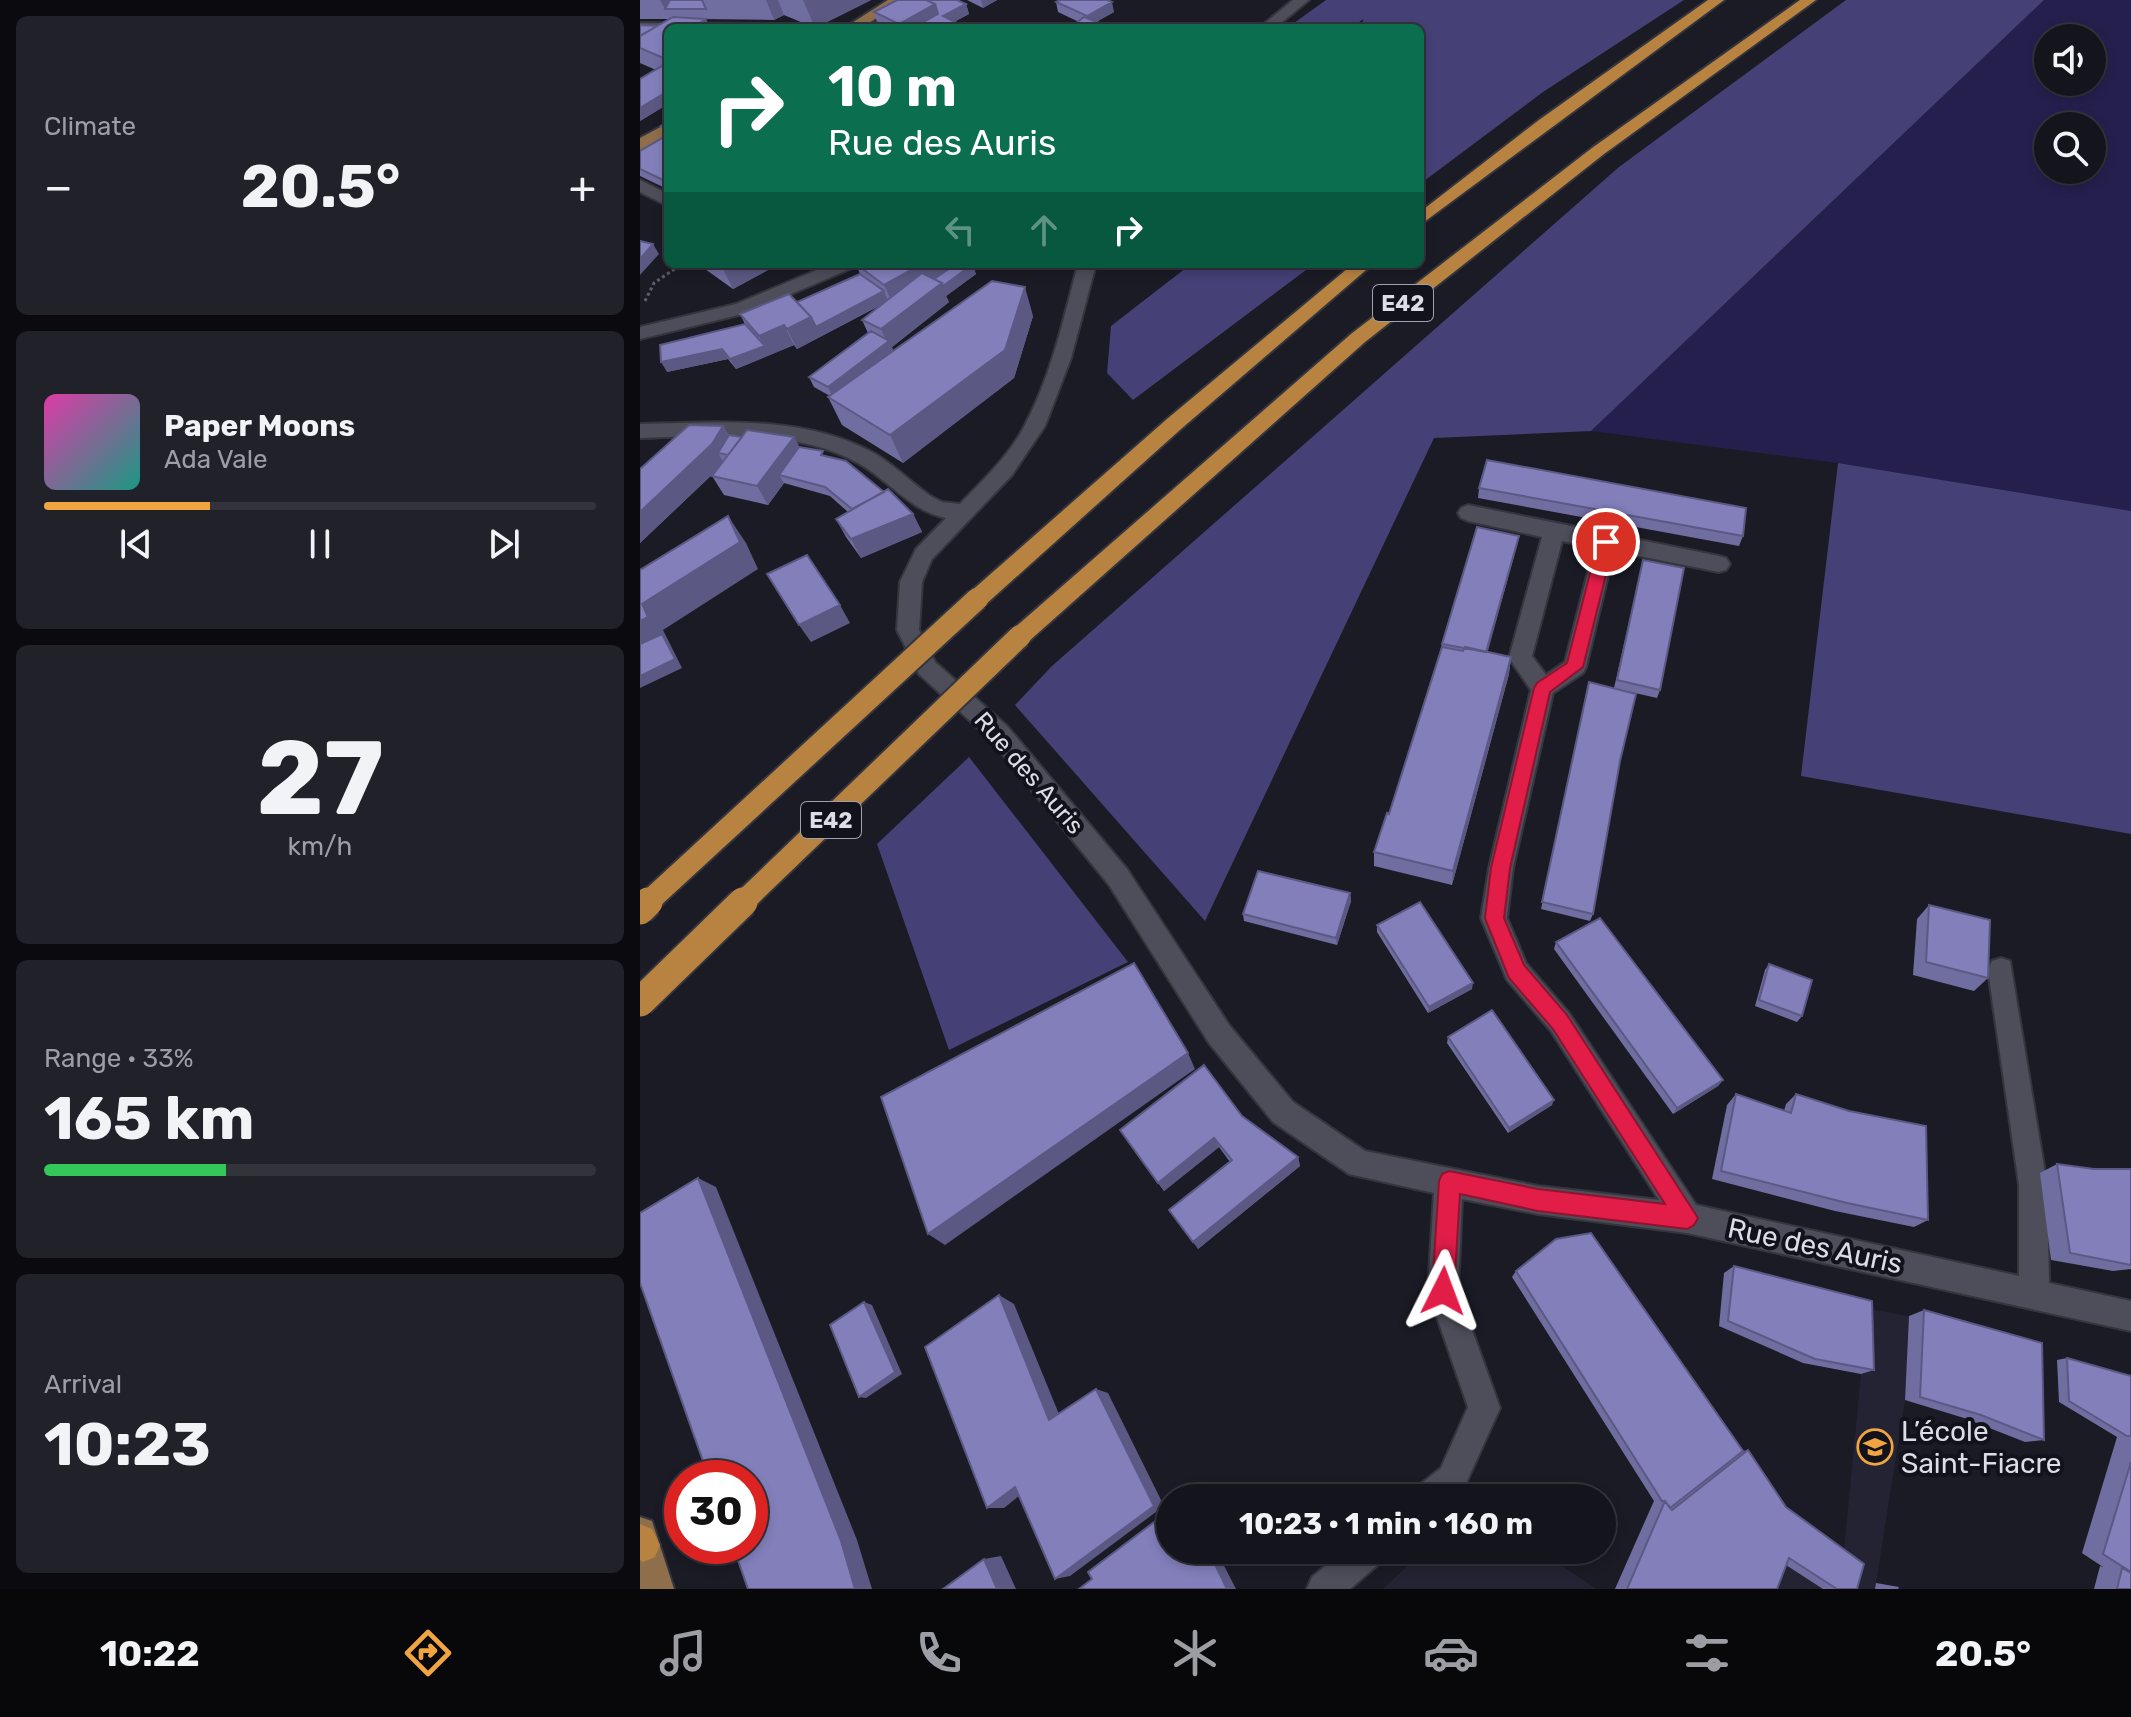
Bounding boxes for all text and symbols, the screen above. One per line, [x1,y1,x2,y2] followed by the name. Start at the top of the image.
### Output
[2034,24,2106,184] map controls
[2034,24,2106,96] button: sound
[828,54,957,120] text: 10 m
[696,56,800,160] icon: right
[44,111,136,142] text: Climate
[2034,112,2106,184] button: search
[828,121,1056,164] text: Rue des Auris
[241,151,401,222] text: 20.5°
[44,161,73,213] text: −
[569,161,596,213] text: +
[938,208,982,252] icon: left
[1022,208,1066,252] icon: ahead
[1106,208,1150,252] icon: right
[1373,285,1433,321] road number: E42
[164,408,355,444] text: Paper Moons
[164,444,268,475] text: Ada Vale
[1572,508,1640,576] pin
[1584,520,1628,564] icon: arrive
[114,522,158,566] icon: previous
[298,522,342,566] icon: pause
[482,522,526,566] icon: next
[968,706,1090,840] street label: Rue des Auris
[256,717,384,840] text: 27
[801,802,861,838] road number: E42
[288,831,352,862] text: km/h
[44,1043,194,1074] text: Range · 33%
[44,1083,254,1154] text: 165 km
[1725,1211,1905,1281] street label: Rue des Auris
[1401,1249,1485,1333] position arrow
[44,1369,122,1400] text: Arrival
[44,1409,211,1480] text: 10:23
[1901,1415,2062,1480] place label: L’école Saint-Fiacre
[1856,1428,1894,1466] school or university icon: L’école Saint-Fiacre
[664,1460,768,1564] speed limit sign: 30
[1239,1506,1533,1542] text: 10:23 · 1 min · 160 m
[400,1625,456,1681] icon: directions
[655,1625,711,1681] icon: music
[911,1625,967,1681] icon: phone
[1167,1625,1223,1681] icon: climate
[1423,1625,1479,1681] icon: car
[1679,1625,1735,1681] icon: filters
[100,1632,200,1675] text: 10:22
[1935,1632,2031,1675] text: 20.5°

